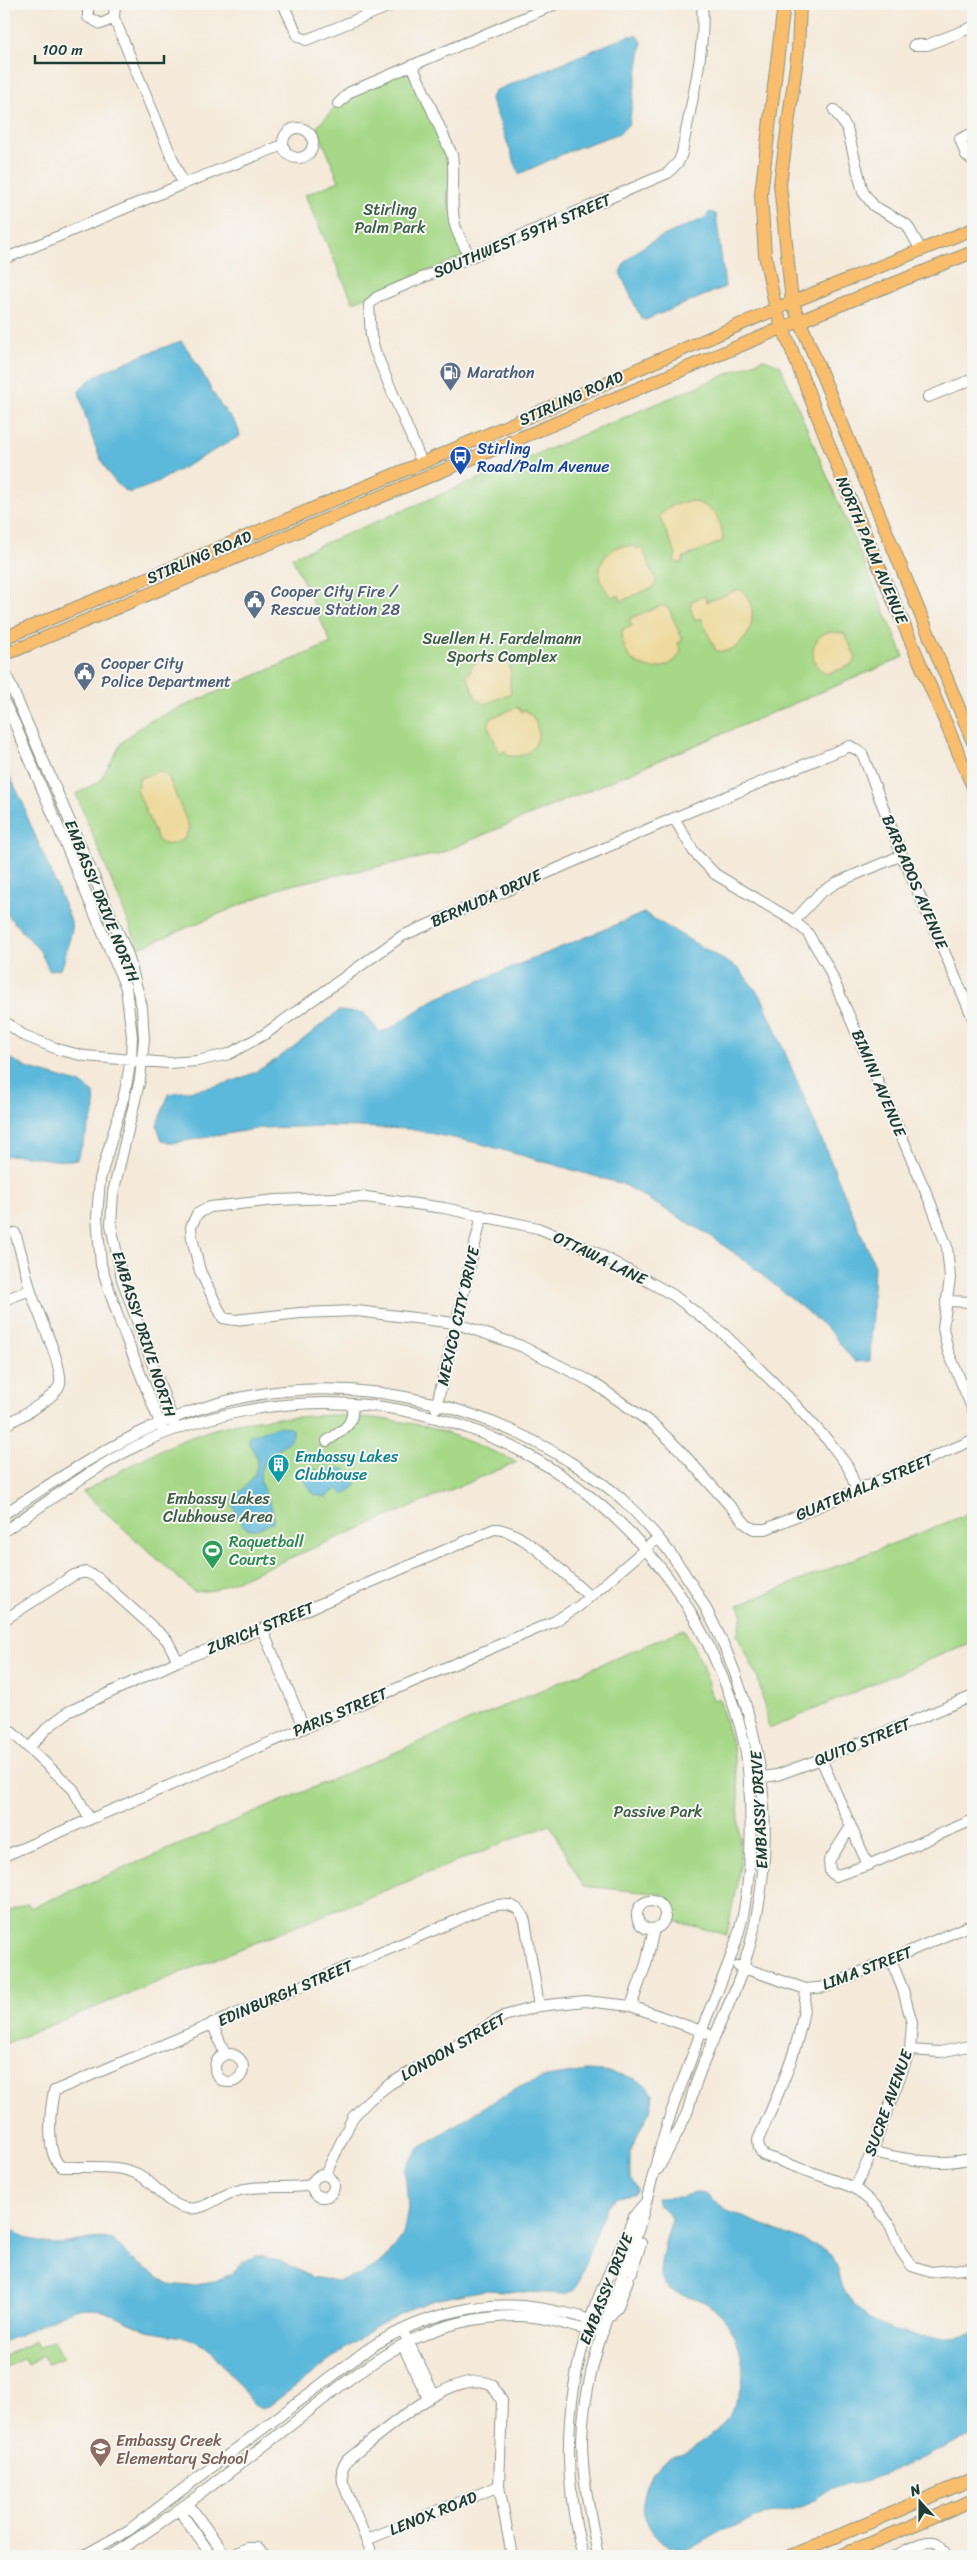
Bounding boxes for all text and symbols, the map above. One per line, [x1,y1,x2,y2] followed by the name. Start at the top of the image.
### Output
[35,32,164,64] scale bar
[42,37,83,63] text: 100 m
[428,185,617,287] street label: SOUTHWEST 59TH STREET
[354,195,426,242] park label: Stirling Palm Park
[467,358,535,387] place label: Marathon
[439,360,463,391] fuel station icon: Marathon
[514,362,629,434] street label: STIRLING ROAD
[477,434,610,481] place label: Stirling Road/Palm Avenue
[449,445,473,476] bus stop icon: Stirling Road/Palm Avenue
[828,471,917,630] street label: NORTH PALM AVENUE
[142,522,257,592] street label: STIRLING ROAD
[271,577,401,624] place label: Cooper City Fire / Rescue Station 28
[243,588,267,619] public building icon: Cooper City Fire / Rescue Station 28
[422,624,582,671] park label: Suellen H. Fardelmann Sports Complex
[101,649,231,696] place label: Cooper City Police Department
[73,660,97,691] public building icon: Cooper City Police Department
[873,810,957,955] street label: BARBADOS AVENUE
[56,815,148,987] street label: EMBASSY DRIVE NORTH
[426,860,547,935] street label: BERMUDA DRIVE
[843,1025,915,1142] street label: BIMINI AVENUE
[548,1223,653,1294] street label: OTTAWA LANE
[428,1242,488,1388] street label: MEXICO CITY DRIVE
[103,1247,185,1421] street label: EMBASSY DRIVE NORTH
[295,1442,399,1489] place label: Embassy Lakes Clubhouse
[791,1444,939,1529] street label: GUATEMALA STREET
[267,1453,291,1484] building icon: Embassy Lakes Clubhouse
[163,1484,273,1531] park label: Embassy Lakes Clubhouse Area
[229,1527,304,1574] place label: Raquetball Courts
[201,1538,225,1569] sports icon: Raquetball Courts
[202,1593,320,1663] street label: ZURICH STREET
[288,1679,393,1745] street label: PARIS STREET
[809,1709,916,1775] street label: QUITO STREET
[741,1749,777,1870] street label: EMBASSY DRIVE
[614,1797,703,1826] park label: Passive Park
[818,1937,917,1999] street label: LIMA STREET
[213,1951,358,2035] street label: EDINBURGH STREET
[395,2004,513,2089] street label: LONDON STREET
[855,2045,921,2160] street label: SUCRE AVENUE
[570,2228,642,2349] street label: EMBASSY DRIVE
[116,2426,248,2473] place label: Embassy Creek Elementary School
[88,2437,112,2468] school or university icon: Embassy Creek Elementary School
[906,2477,925,2504] text: N
[894,2478,944,2528] north arrow
[385,2482,482,2544] street label: LENOX ROAD

